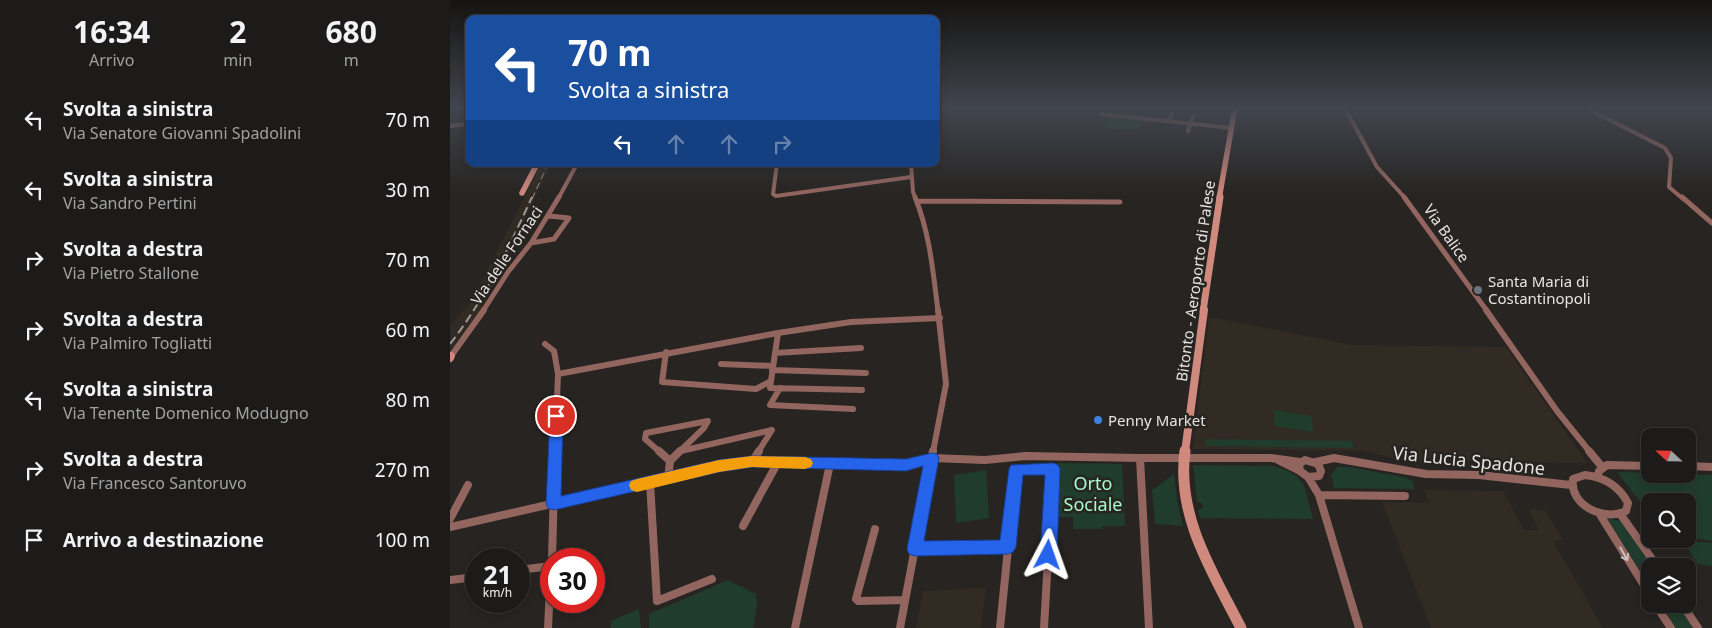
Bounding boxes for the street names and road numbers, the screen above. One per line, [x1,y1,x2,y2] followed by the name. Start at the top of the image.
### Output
[1171,179,1219,383] street label: Bitonto - Aeroporto di Palese
[1420,200,1474,266] street label: Via Balice
[466,202,546,308] street label: Via delle Fornaci
[1392,440,1546,480] street label: Via Lucia Spadone

